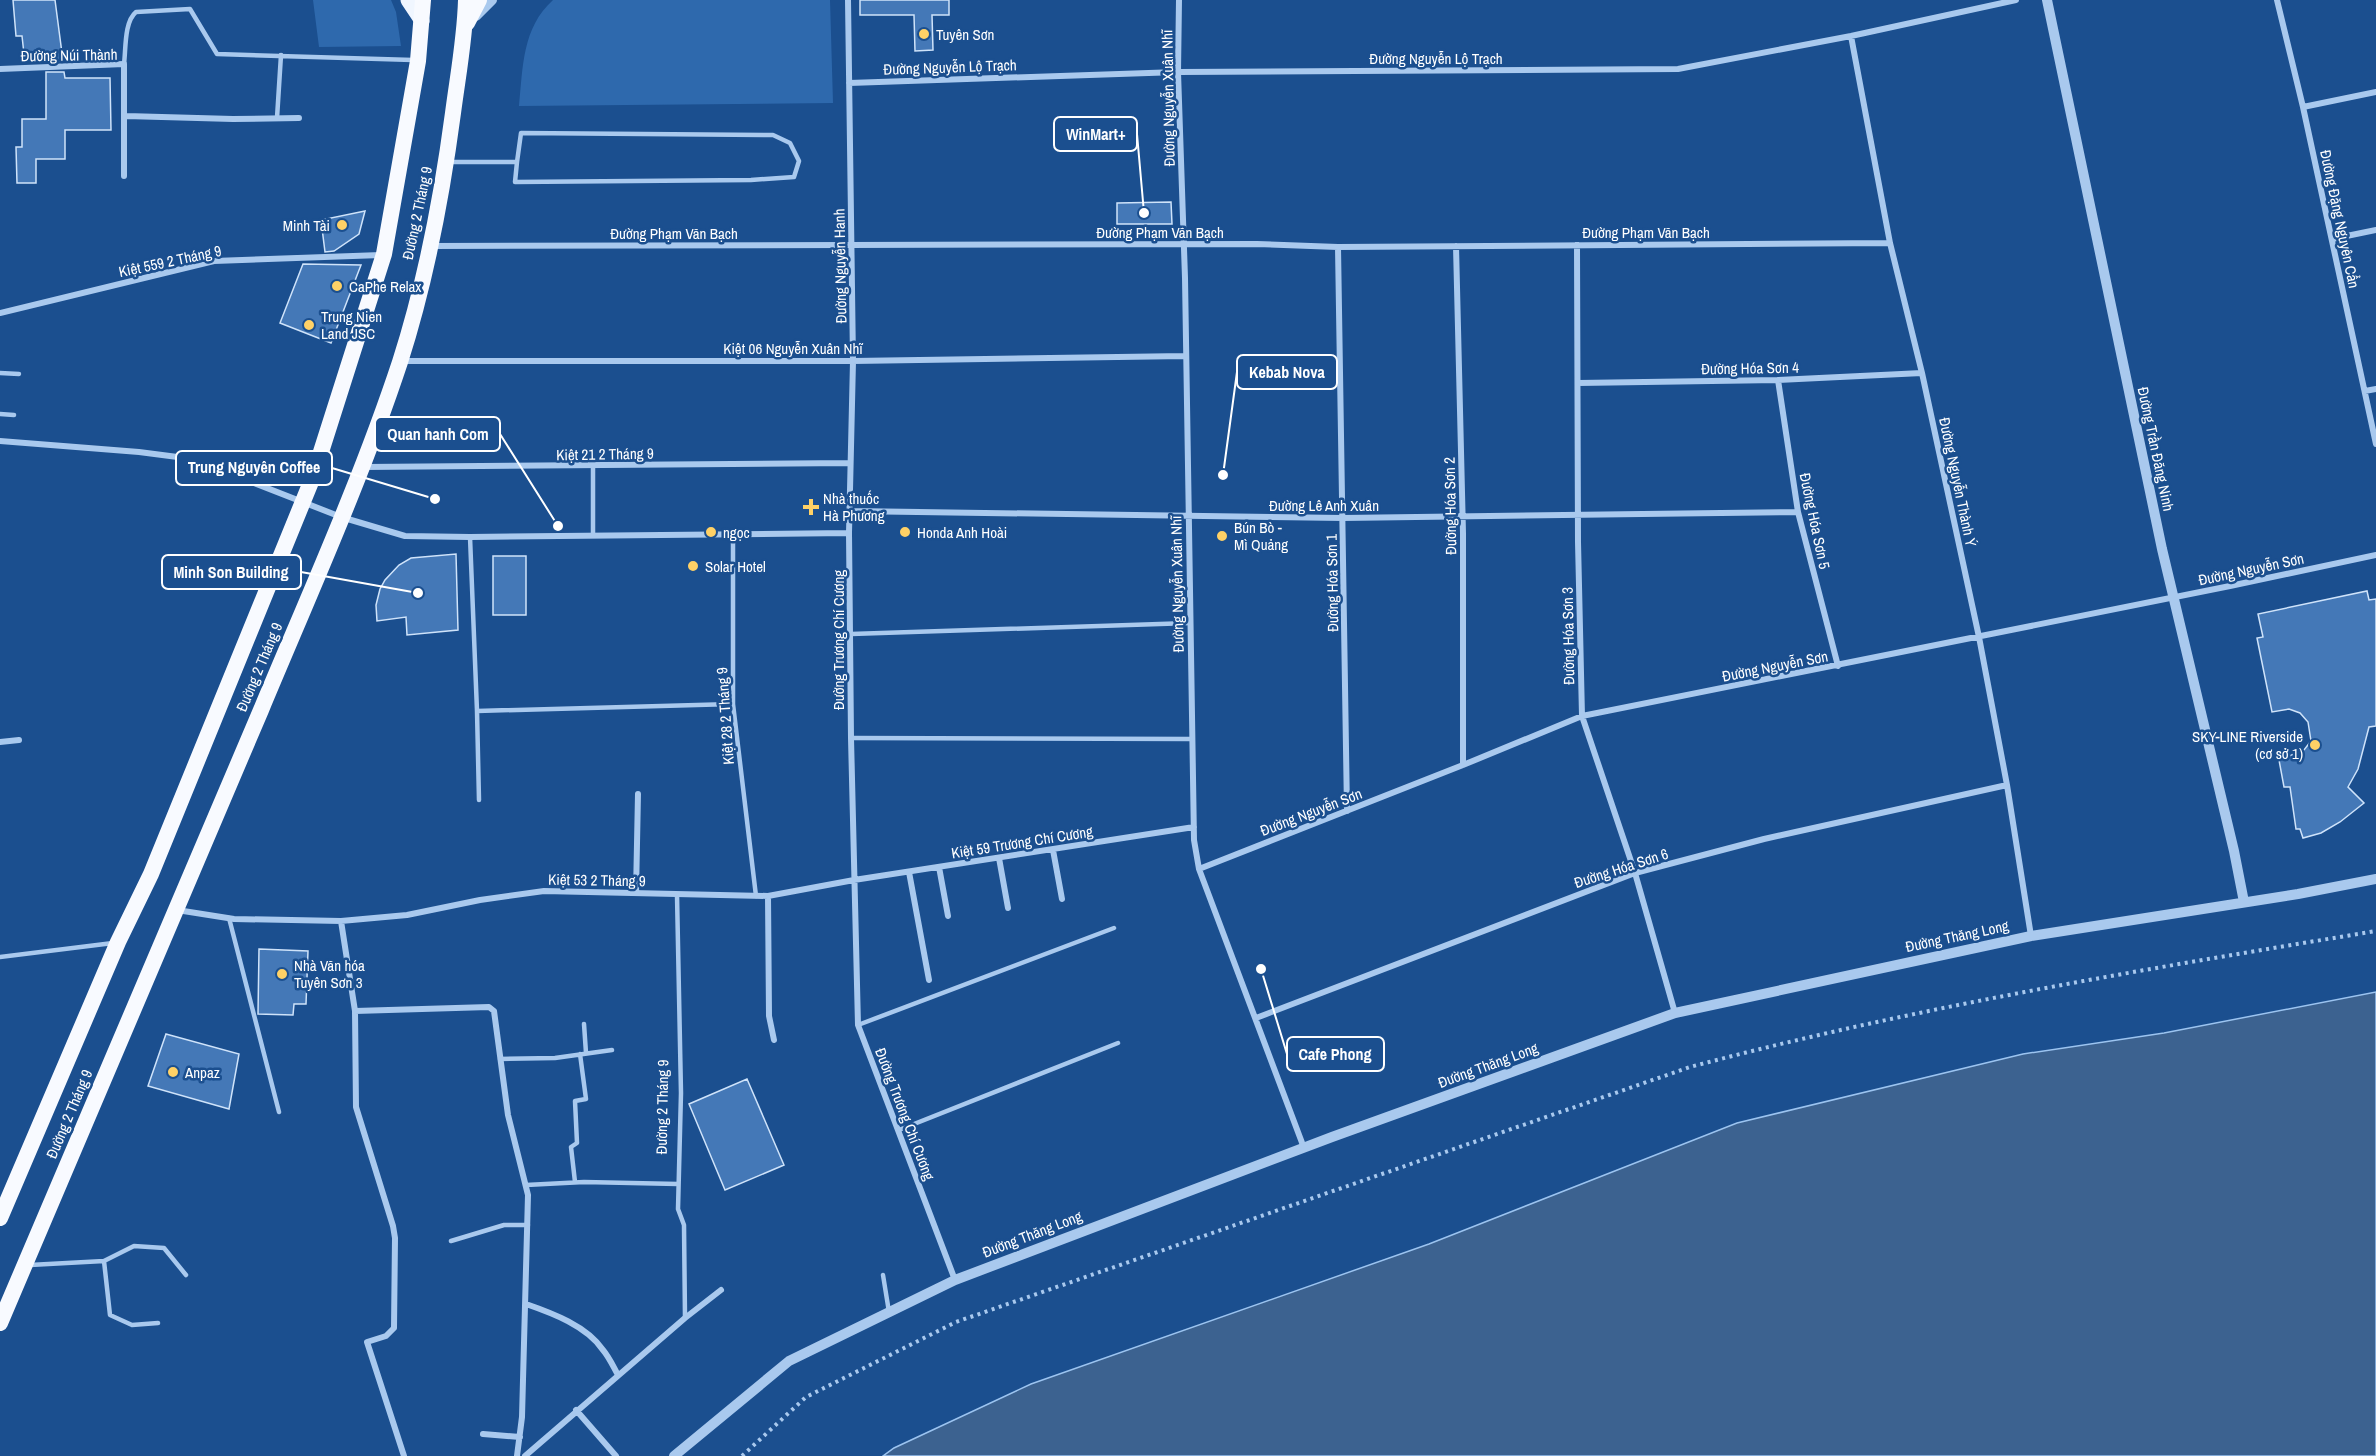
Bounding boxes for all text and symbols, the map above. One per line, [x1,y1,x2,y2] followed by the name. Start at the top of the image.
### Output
[936,24,994,45] place label: Tuyên Sơn
[917,27,931,41] marker: Tuyên Sơn
[1156,29,1180,167] street label: Đường Nguyễn Xuân Nhĩ
[20,44,118,66] street label: Đường Núi Thành
[1369,48,1503,69] street label: Đường Nguyễn Lộ Trạch
[883,54,1017,80] street label: Đường Nguyễn Lộ Trạch
[1054,117,1137,151] callout: WinMart+
[1066,123,1126,145] text: WinMart+
[2315,148,2365,290] street label: Đường Đặng Nguyên Cẩn
[397,164,437,262] street label: Đường 2 Tháng 9
[828,208,852,324] street label: Đường Nguyễn Hanh
[283,215,330,236] place label: Minh Tài
[335,218,349,232] marker: Minh Tài
[1096,222,1224,243] street label: Đường Phạm Văn Bạch
[1582,222,1710,243] street label: Đường Phạm Văn Bạch
[610,223,738,244] street label: Đường Phạm Văn Bạch
[117,240,223,282] street label: Kiệt 559 2 Tháng 9
[349,276,422,297] place label: CaPhe Relax
[330,279,344,293] marker: CaPhe Relax
[321,306,382,344] place label: Trung Nien Land JSC
[302,318,316,332] marker: Trung Nien Land JSC
[723,338,863,359] street label: Kiệt 06 Nguyễn Xuân Nhĩ
[1237,355,1337,389] callout: Kebab Nova
[1701,357,1799,379] street label: Đường Hóa Sơn 4
[1249,361,1326,383] text: Kebab Nova
[2133,385,2179,513] street label: Đường Trần Đăng Ninh
[1934,415,1982,549] street label: Đường Nguyễn Thành Ý
[375,417,500,451] callout: Quan hanh Com
[387,423,489,445] text: Quan hanh Com
[556,443,654,465] street label: Kiệt 21 2 Tháng 9
[176,451,332,485] callout: Trung Nguyên Coffee
[188,456,320,478] text: Trung Nguyên Coffee
[1439,457,1461,555] street label: Đường Hóa Sơn 2
[1795,471,1835,571] street label: Đường Hóa Sơn 5
[823,488,885,526] place label: Nhà thuốc Hà Phương
[1269,495,1379,516] street label: Đường Lê Anh Xuân
[804,500,818,514] marker: Nhà thuốc Hà Phương
[1165,515,1189,653] street label: Đường Nguyễn Xuân Nhĩ
[1234,517,1288,555] place label: Bún Bò - Mì Quảng
[723,522,750,543] place label: ngọc
[917,522,1007,543] place label: Honda Anh Hoài
[704,525,718,539] marker: ngọc
[898,525,912,539] marker: Honda Anh Hoài
[1215,529,1229,543] marker: Bún Bò - Mì Quảng
[1321,534,1343,632] street label: Đường Hóa Sơn 1
[2196,548,2306,590] street label: Đường Nguyễn Sơn
[162,555,301,589] callout: Minh Son Building
[705,556,766,577] place label: Solar Hotel
[686,559,700,573] marker: Solar Hotel
[173,561,289,583] text: Minh Son Building
[828,570,849,710] street label: Đường Trương Chí Cương
[1557,587,1579,685] street label: Đường Hóa Sơn 3
[231,619,287,715] street label: Đường 2 Tháng 9
[1720,645,1830,687] street label: Đường Nguyễn Sơn
[711,666,739,765] street label: Kiệt 28 2 Tháng 9
[2192,726,2303,764] place label: SKY-LINE Riverside (cơ sở 1)
[2308,738,2322,752] marker: SKY-LINE Riverside (cơ sở 1)
[1257,783,1365,841] street label: Đường Nguyễn Sơn
[950,820,1094,864] street label: Kiệt 59 Trương Chí Cương
[1571,843,1671,893] street label: Đường Hóa Sơn 6
[548,869,646,891] street label: Kiệt 53 2 Tháng 9
[1903,915,2011,957] street label: Đường Thăng Long
[294,955,365,993] place label: Nhà Văn hóa Tuyên Sơn 3
[275,967,289,981] marker: Nhà Văn hóa Tuyên Sơn 3
[1287,1037,1384,1071] callout: Cafe Phong
[1435,1037,1541,1093] street label: Đường Thăng Long
[1299,1043,1371,1065] text: Cafe Phong
[870,1045,940,1183] street label: Đường Trương Chí Cương
[651,1059,673,1155] street label: Đường 2 Tháng 9
[184,1062,220,1083] place label: Anpaz
[166,1065,180,1079] marker: Anpaz
[41,1066,97,1162] street label: Đường 2 Tháng 9
[979,1205,1085,1263] street label: Đường Thăng Long

